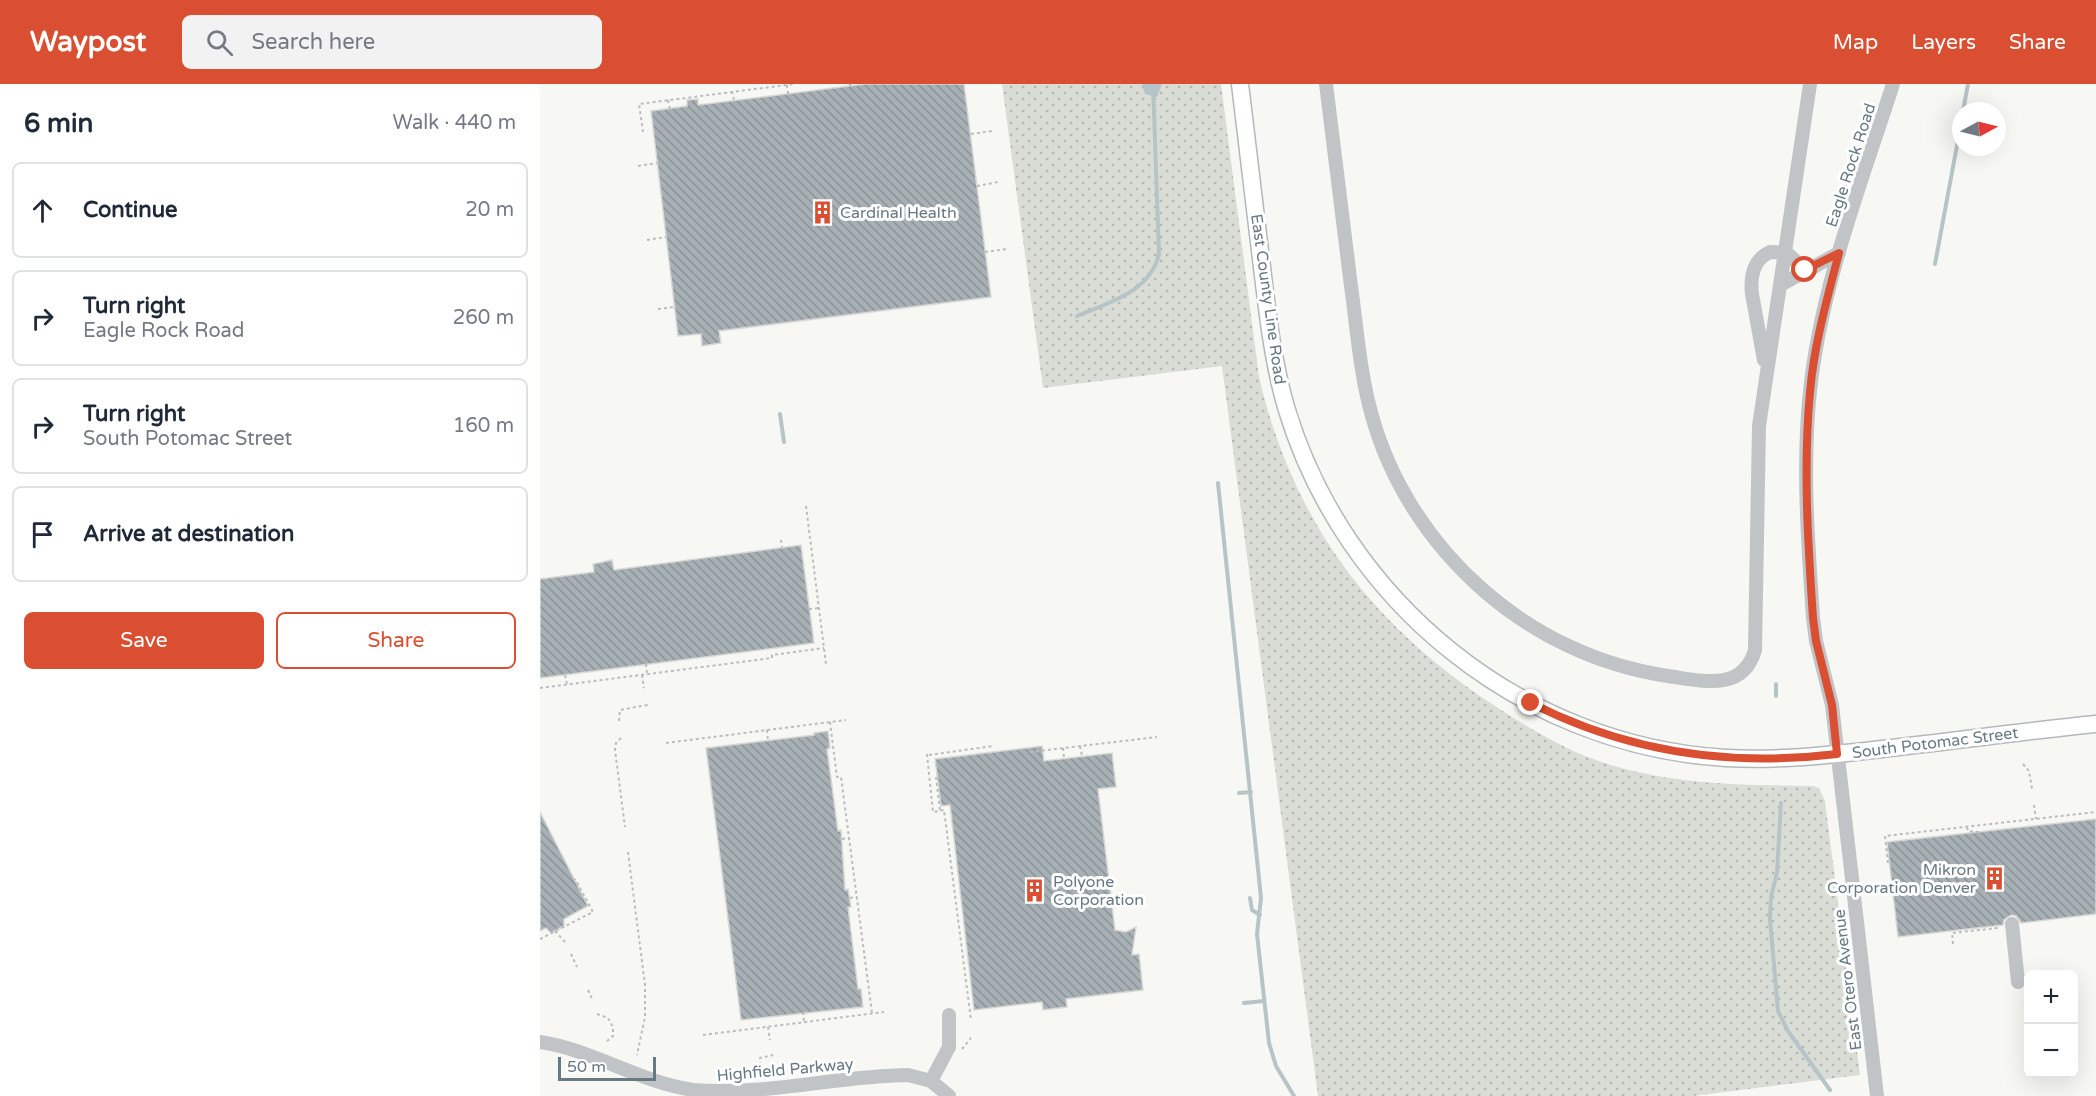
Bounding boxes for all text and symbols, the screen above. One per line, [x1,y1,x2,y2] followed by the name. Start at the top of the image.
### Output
[182,15,602,69] search box
[30,25,146,59] text: Waypost
[203,26,236,59] icon: search
[251,29,375,55] text: Search here
[1833,30,1878,55] text: Map
[1911,30,1976,55] text: Layers
[2009,30,2066,55] text: Share
[1821,101,1880,230] street label: Eagle Rock Road
[1952,102,2006,156] north arrow
[24,108,93,139] text: 6 min
[393,111,516,135] text: Walk · 440 m
[26,194,59,227] icon: ahead
[83,197,178,223] text: Continue
[465,198,514,222] text: 20 m
[809,199,835,225] building icon: Cardinal Health
[840,203,957,223] place label: Cardinal Health
[1246,213,1290,386] street label: East County Line Road
[1791,256,1817,282] route start
[83,293,185,319] text: Turn right
[26,302,59,335] icon: right
[453,306,514,330] text: 260 m
[83,319,244,343] text: Eagle Rock Road
[83,401,185,427] text: Turn right
[26,410,59,443] icon: right
[453,414,514,438] text: 160 m
[83,427,292,451] text: South Potomac Street
[26,518,59,551] icon: arrive
[83,521,294,547] text: Arrive at destination
[24,612,264,669] button: Save
[276,612,516,669] button: Share
[1517,689,1543,715] route end
[1851,723,2019,763] street label: South Potomac Street
[1827,860,1977,898] place label: Mikron Corporation Denver
[1981,865,2007,891] building icon: Mikron Corporation Denver
[1053,872,1144,910] place label: Polyone Corporation
[1022,877,1048,903] building icon: Polyone Corporation
[1829,908,1867,1052] street label: East Otero Avenue
[2024,970,2078,1078] map controls
[2024,970,2078,1024] button: +
[2024,1024,2078,1078] button: −
[558,1054,656,1082] scale bar
[716,1054,855,1086] street label: Highfield Parkway
[567,1057,606,1077] text: 50 m

